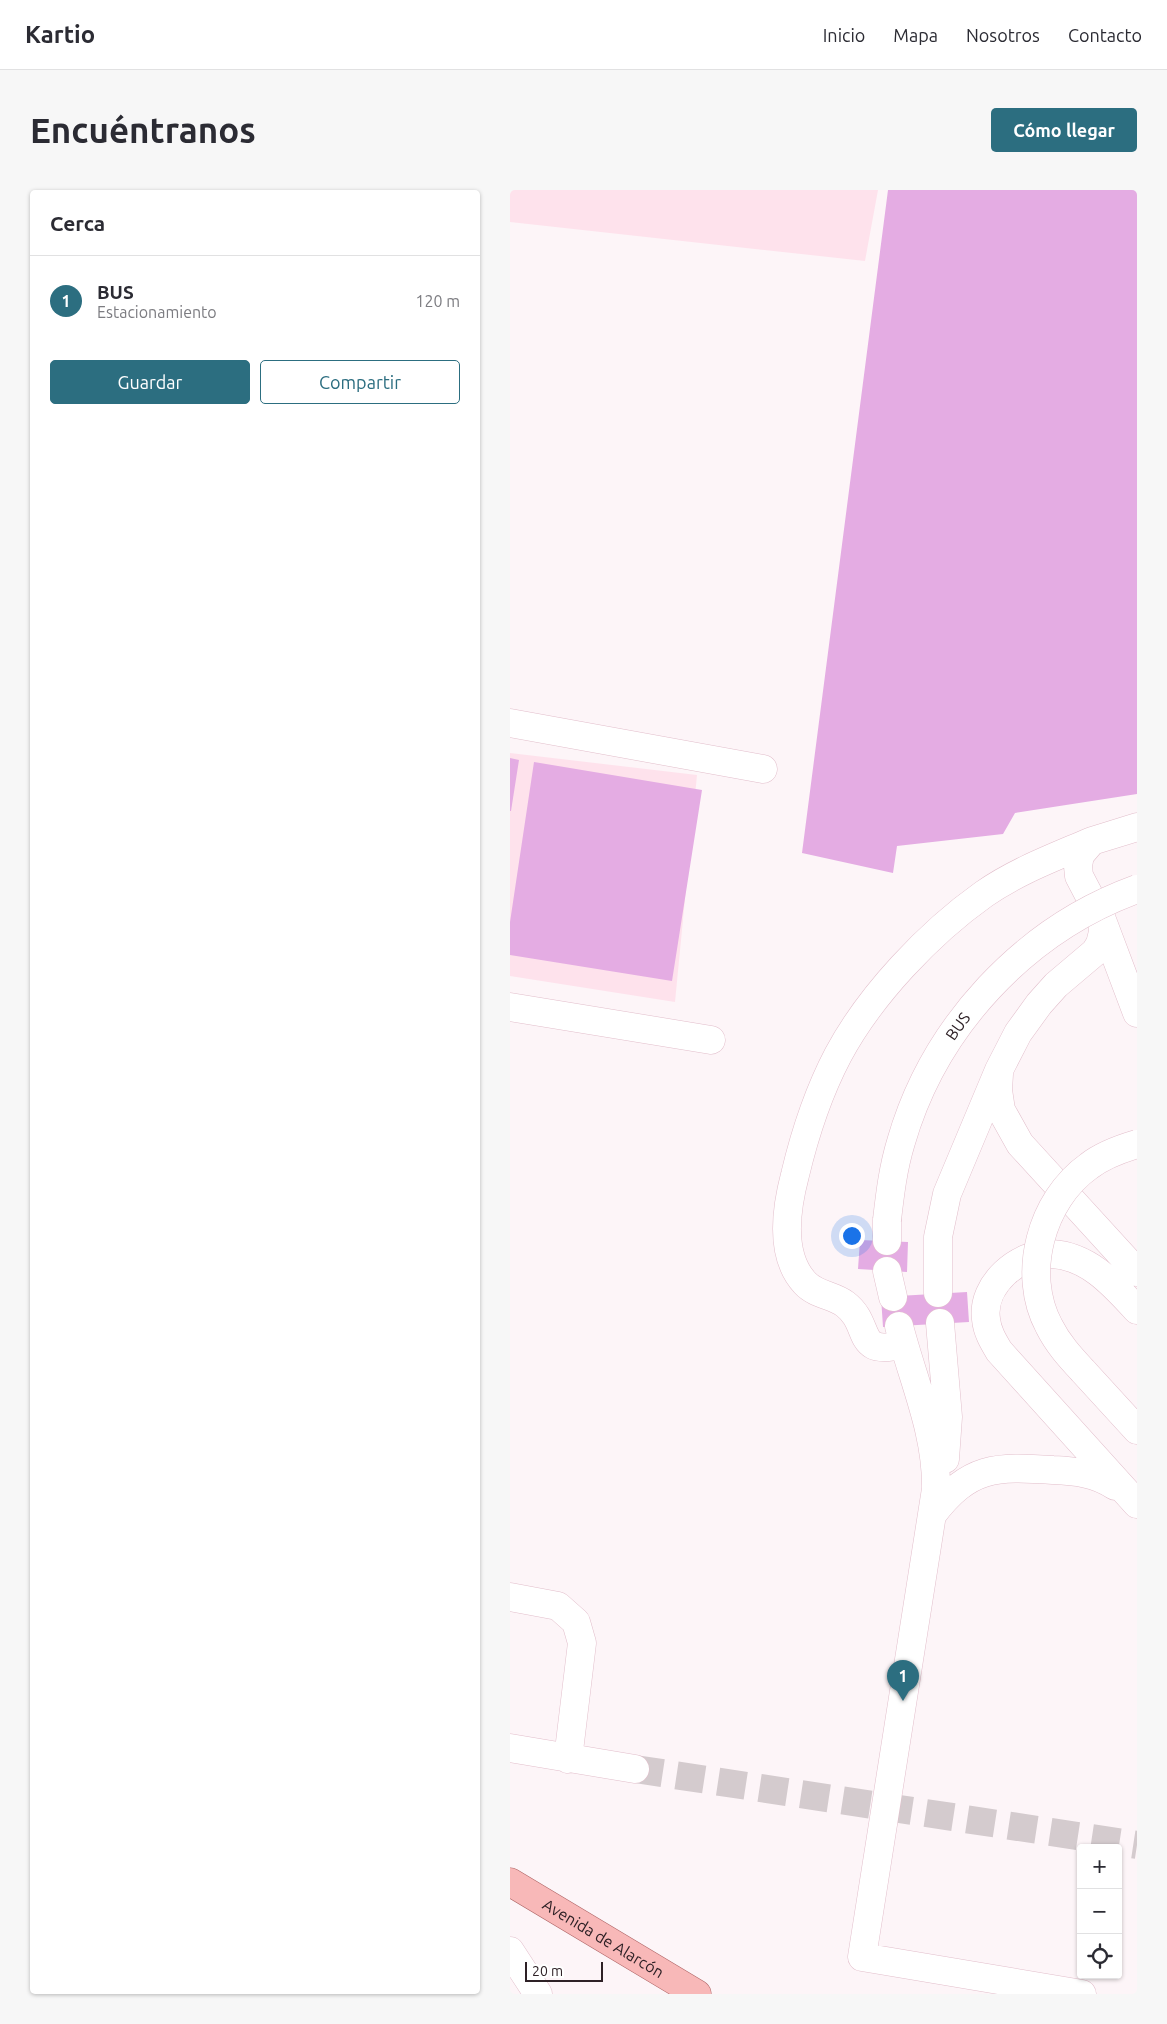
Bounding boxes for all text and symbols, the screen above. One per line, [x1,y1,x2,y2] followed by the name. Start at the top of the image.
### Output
[25,21,95,48] text: Kartio
[823,25,865,45] text: Inicio
[893,25,938,45] text: Mapa
[966,25,1040,45] text: Nosotros
[1068,25,1142,45] text: Contacto
[991,108,1137,152] button: Cómo llegar
[30,110,256,150] text: Encuéntranos
[50,211,105,235] text: Cerca
[97,281,134,303] text: BUS
[61,292,71,310] text: 1
[415,292,460,310] text: 120 m
[97,303,217,321] text: Estacionamiento
[50,360,250,404] button: Guardar
[260,360,460,404] button: Compartir
[942,1009,974,1043] street label: BUS
[839,1223,865,1249] your location
[887,1660,919,1701] pin: 1
[1077,1844,1122,1979] map controls
[1077,1844,1122,1889] button: +
[1077,1889,1122,1934] button: −
[540,1895,667,1981] street label: Avenida de Alarcón
[1077,1934,1122,1979] button: locate
[525,1959,602,1982] scale bar
[532,1963,563,1979] text: 20 m

